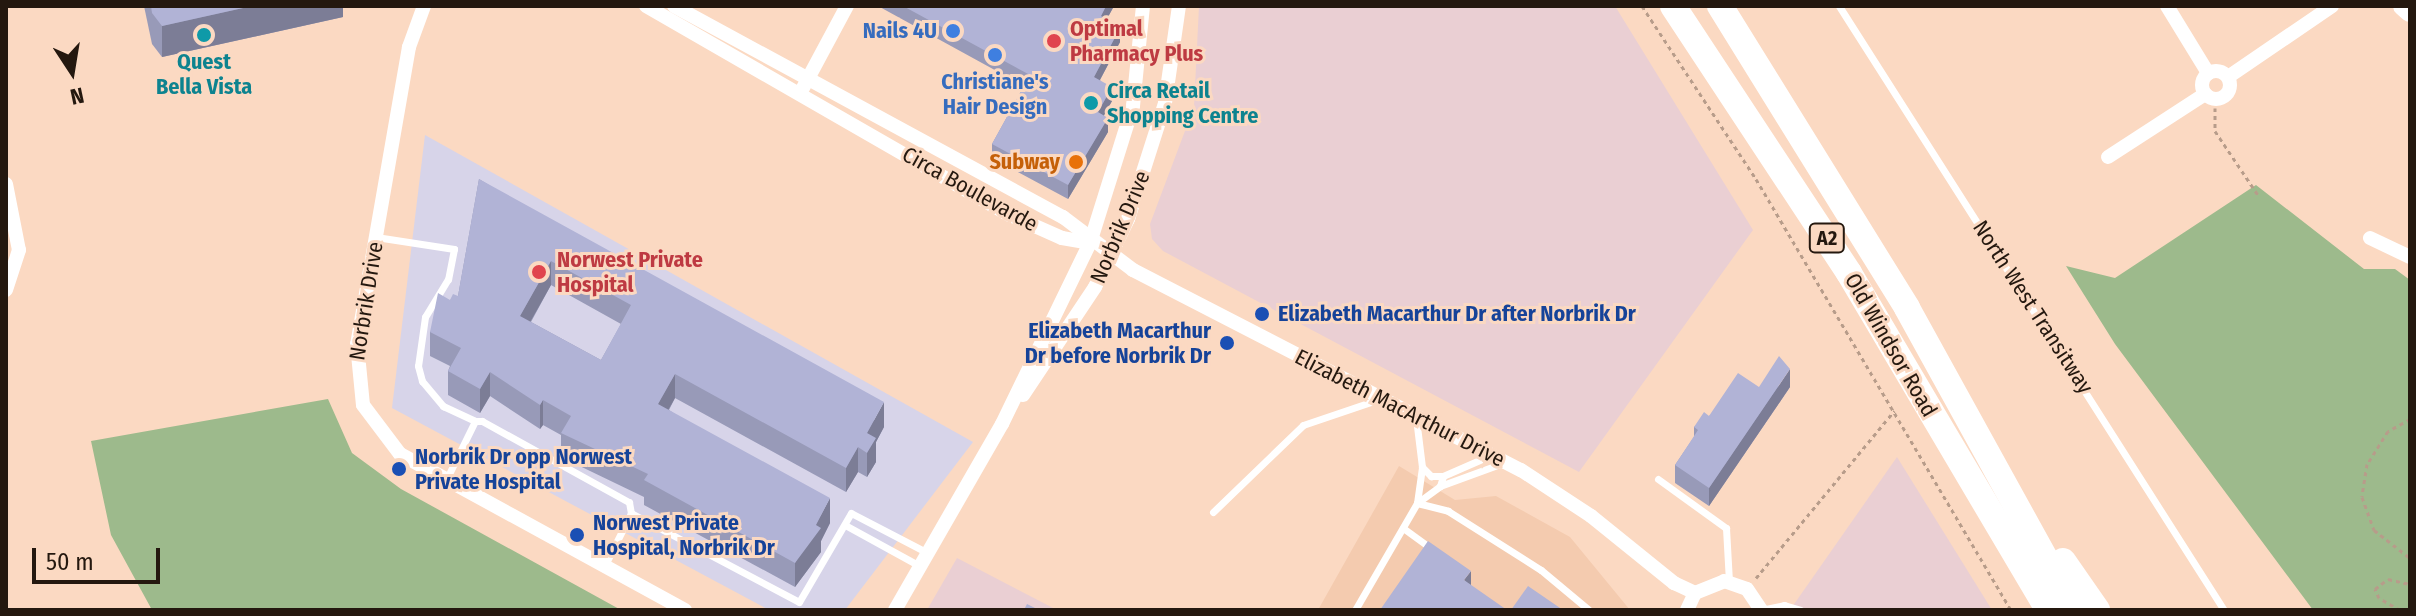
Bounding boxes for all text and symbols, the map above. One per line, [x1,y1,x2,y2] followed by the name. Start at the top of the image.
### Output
[1070,15,1203,66] place label: Optimal Pharmacy Plus
[863,18,937,44] place label: Nails 4U
[944,22,962,40] marker: Nails 4U
[195,26,213,44] marker: Quest Bella Vista
[32,32,112,112] north arrow
[1045,32,1063,50] marker: Optimal Pharmacy Plus
[986,46,1004,64] marker: Christiane's Hair Design
[156,48,252,100] place label: Quest Bella Vista
[941,68,1049,120] place label: Christiane's Hair Design
[1107,77,1258,128] place label: Circa Retail Shopping Centre
[68,81,86,111] text: N
[1082,94,1100,112] marker: Circa Retail Shopping Centre
[898,141,1042,237] street label: Circa Boulevarde
[989,149,1060,175] place label: Subway
[1067,153,1085,171] marker: Subway
[1084,167,1156,287] street label: Norbrik Drive
[1967,216,2099,398] street label: North West Transitway
[1807,222,1847,254] road number: A2
[344,240,388,362] street label: Norbrik Drive
[557,246,703,298] place label: Norwest Private Hospital
[528,261,550,283] marker: Norwest Private Hospital
[1839,269,1943,421] street label: Old Windsor Road
[1278,301,1636,327] place label: Elizabeth Macarthur Dr after Norbrik Dr
[1253,305,1271,323] marker: Elizabeth Macarthur Dr after Norbrik Dr
[1025,317,1211,368] place label: Elizabeth Macarthur Dr before Norbrik Dr
[1218,334,1236,352] marker: Elizabeth Macarthur Dr before Norbrik Dr
[1291,344,1509,472] street label: Elizabeth MacArthur Drive
[415,443,632,494] place label: Norbrik Dr opp Norwest Private Hospital
[390,460,408,478] marker: Norbrik Dr opp Norwest Private Hospital
[593,509,775,560] place label: Norwest Private Hospital, Norbrik Dr
[568,526,586,544] marker: Norwest Private Hospital, Norbrik Dr
[36,532,164,582] scale bar
[46,548,94,576] text: 50 m

